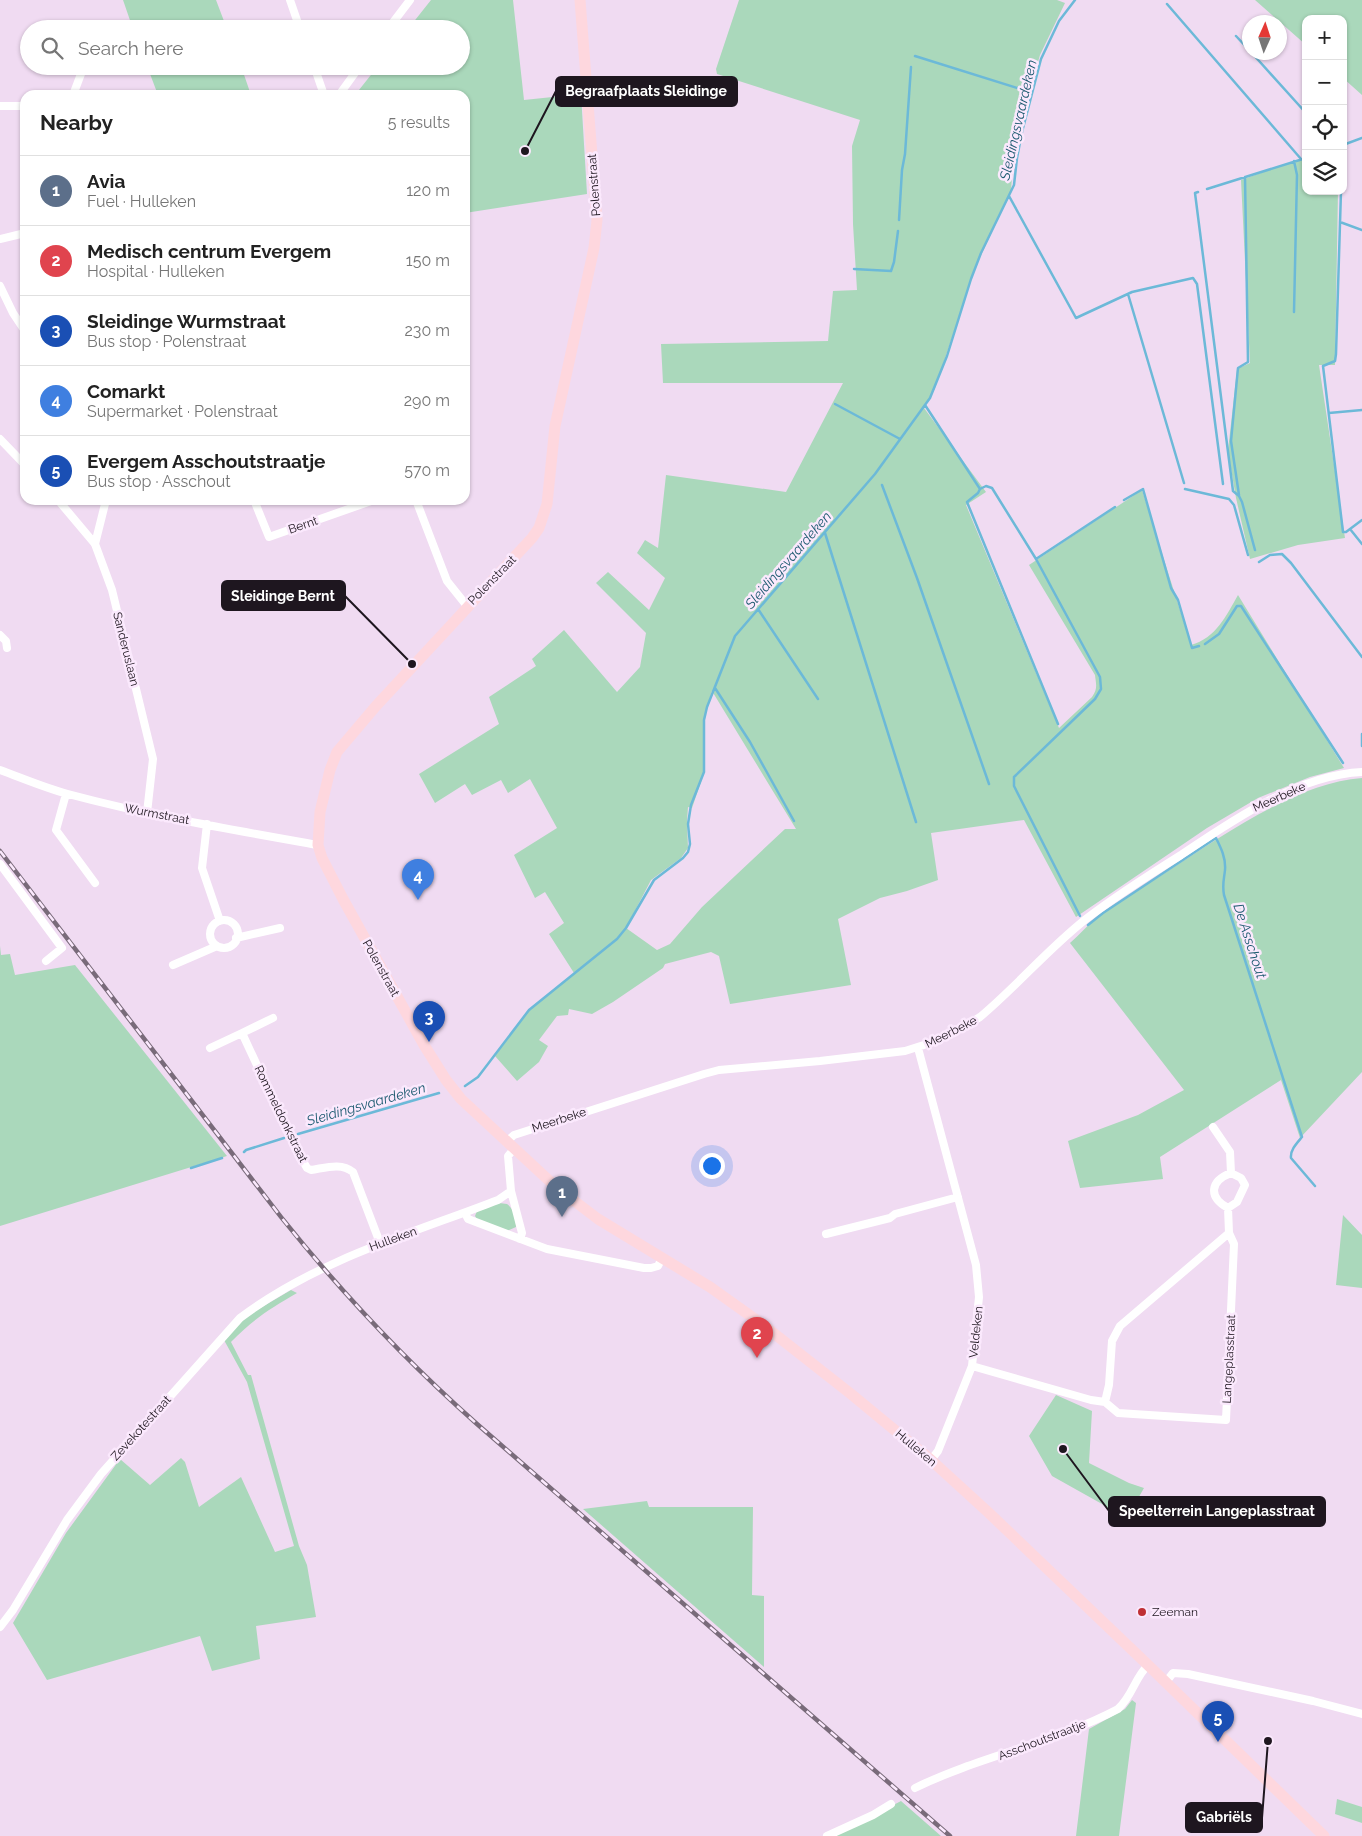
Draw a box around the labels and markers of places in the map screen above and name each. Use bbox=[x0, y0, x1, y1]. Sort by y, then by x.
callout: Begraafplaats Sleidinge bbox=[556, 77, 737, 106]
callout: Sleidinge Bernt bbox=[222, 581, 345, 610]
pin: 4 bbox=[402, 859, 434, 900]
pin: 3 bbox=[413, 1001, 445, 1042]
pin: 1 bbox=[546, 1176, 578, 1217]
pin: 2 bbox=[741, 1317, 773, 1358]
callout: Speelterrein Langeplasstraat bbox=[1109, 1497, 1325, 1526]
place label: Zeeman bbox=[1152, 1605, 1198, 1619]
marker: Zeeman bbox=[1136, 1606, 1148, 1618]
pin: 5 bbox=[1202, 1701, 1234, 1742]
callout: Gabriëls bbox=[1186, 1803, 1262, 1832]

